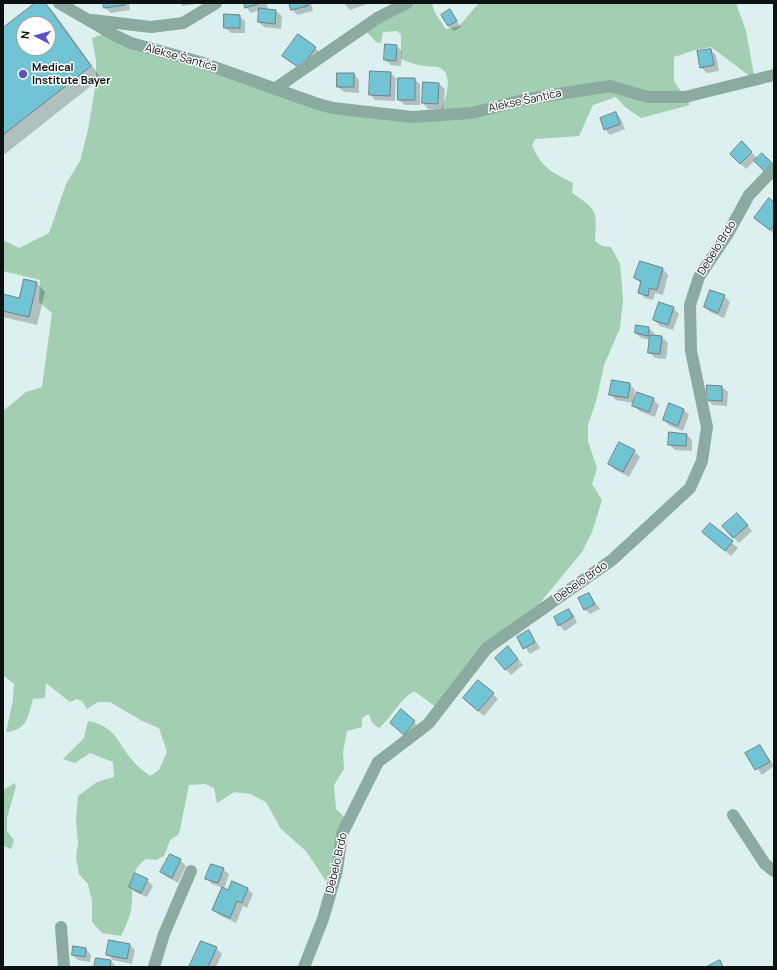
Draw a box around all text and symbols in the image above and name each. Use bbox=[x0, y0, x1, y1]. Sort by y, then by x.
north arrow bbox=[16, 16, 56, 56]
text: N bbox=[17, 30, 32, 40]
street label: Alekse Šantića bbox=[143, 41, 219, 75]
place label: Medical Institute Bayer bbox=[32, 61, 111, 87]
marker: Medical Institute Bayer bbox=[17, 68, 29, 80]
street label: Alekse Šantića bbox=[487, 87, 563, 115]
street label: Debelo Brdo bbox=[695, 218, 739, 278]
street label: Debelo Brdo bbox=[552, 559, 610, 605]
street label: Debelo Brdo bbox=[324, 831, 350, 895]

